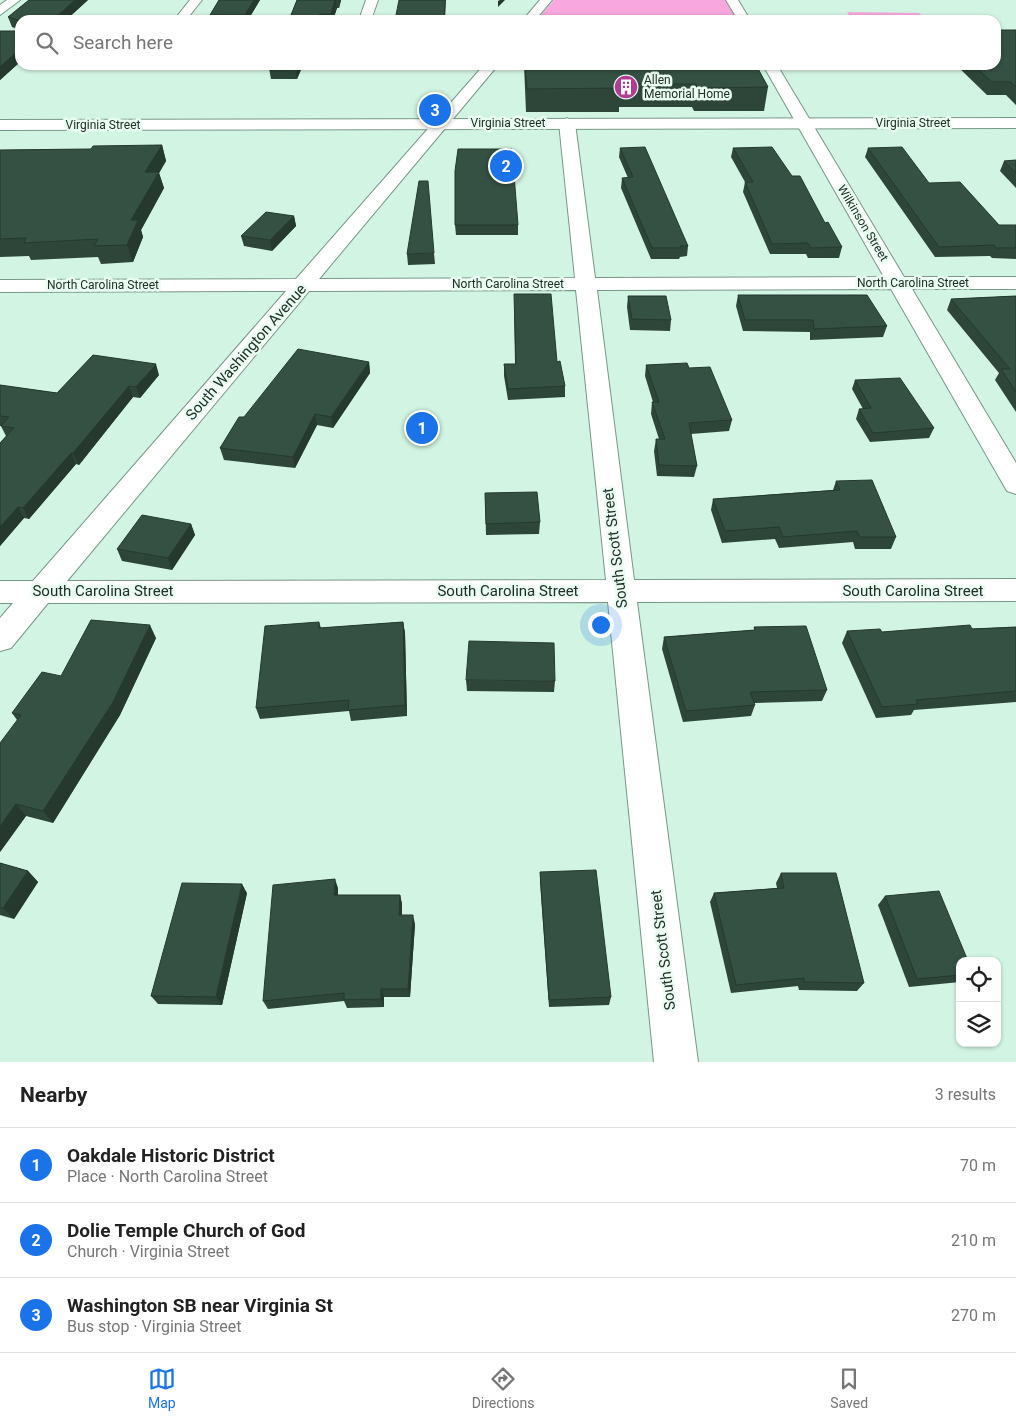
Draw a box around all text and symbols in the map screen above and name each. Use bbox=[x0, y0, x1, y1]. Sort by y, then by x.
search box bbox=[15, 15, 1001, 70]
icon: search bbox=[33, 29, 61, 57]
text: Search here bbox=[73, 31, 173, 54]
place label: Allen Memorial Home bbox=[644, 73, 730, 101]
building icon: Allen Memorial Home bbox=[613, 74, 639, 100]
pin: 3 bbox=[419, 91, 451, 129]
street label: Virginia Street bbox=[471, 116, 546, 130]
street label: Virginia Street bbox=[876, 116, 951, 130]
street label: Virginia Street bbox=[66, 118, 141, 132]
pin: 2 bbox=[490, 147, 522, 185]
street label: Wilkinson Street bbox=[835, 182, 891, 264]
street label: North Carolina Street bbox=[857, 276, 969, 290]
street label: North Carolina Street bbox=[452, 277, 564, 291]
street label: North Carolina Street bbox=[47, 278, 159, 292]
street label: South Washington Avenue bbox=[182, 280, 310, 424]
pin: 1 bbox=[406, 409, 438, 447]
street label: South Scott Street bbox=[599, 487, 631, 609]
street label: South Carolina Street bbox=[32, 582, 174, 600]
street label: South Carolina Street bbox=[437, 582, 579, 600]
street label: South Carolina Street bbox=[842, 582, 984, 600]
your location bbox=[588, 612, 614, 638]
street label: South Scott Street bbox=[647, 889, 679, 1011]
map controls bbox=[956, 957, 1001, 1047]
button: locate bbox=[956, 957, 1001, 1002]
button: layers bbox=[956, 1002, 1001, 1047]
text: Nearby bbox=[20, 1083, 87, 1107]
text: 3 results bbox=[935, 1085, 996, 1104]
text: Oakdale Historic District bbox=[67, 1144, 275, 1167]
text: 1 bbox=[31, 1156, 41, 1175]
text: 70 m bbox=[960, 1156, 996, 1175]
text: Place · North Carolina Street bbox=[67, 1167, 268, 1186]
text: Dolie Temple Church of God bbox=[67, 1219, 305, 1242]
text: 2 bbox=[31, 1231, 41, 1250]
text: 210 m bbox=[951, 1231, 996, 1250]
text: Church · Virginia Street bbox=[67, 1242, 229, 1261]
text: Washington SB near Virginia St bbox=[67, 1294, 333, 1317]
text: 3 bbox=[31, 1306, 41, 1325]
text: 270 m bbox=[951, 1306, 996, 1325]
text: Bus stop · Virginia Street bbox=[67, 1317, 241, 1336]
tab: Map bbox=[148, 1365, 176, 1411]
tab: Directions bbox=[472, 1365, 535, 1411]
tab: Saved bbox=[830, 1365, 868, 1411]

